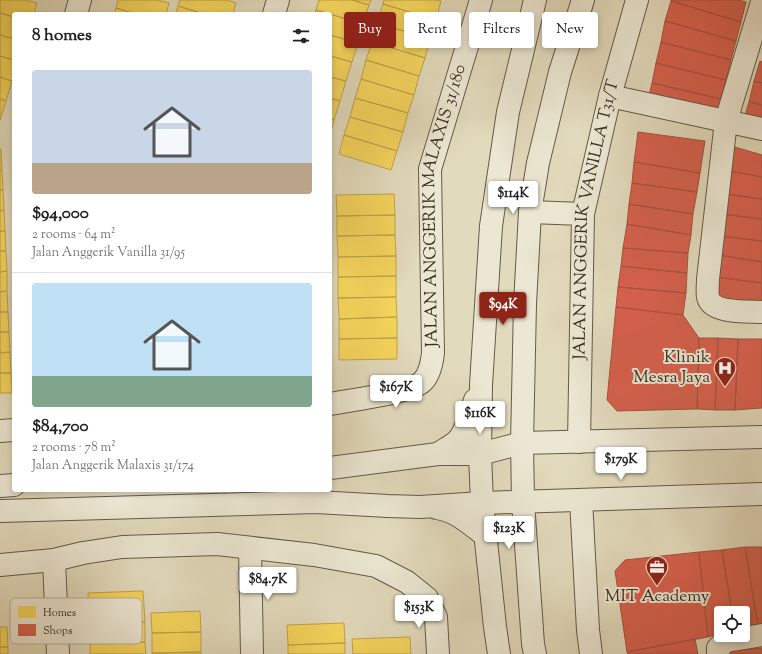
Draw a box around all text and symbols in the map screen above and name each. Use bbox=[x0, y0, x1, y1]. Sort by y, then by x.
chip: Buy bbox=[344, 12, 396, 48]
chip: Rent bbox=[404, 12, 461, 48]
chip: Filters bbox=[469, 12, 534, 48]
chip: New bbox=[542, 12, 598, 48]
text: 8 homes bbox=[32, 24, 92, 48]
icon: filters bbox=[290, 25, 312, 47]
street label: JALAN ANGGERIK MALAXIS 31/180 bbox=[418, 62, 473, 348]
street label: JALAN ANGGERIK VANILLA T31/T bbox=[568, 77, 626, 361]
icon: home bbox=[136, 96, 208, 168]
pin: $114K bbox=[485, 181, 541, 215]
text: $114K bbox=[497, 185, 529, 203]
text: $94,000 bbox=[32, 202, 89, 226]
text: 2 rooms · 64 m² bbox=[32, 226, 115, 244]
text: Jalan Anggerik Vanilla 31/95 bbox=[32, 244, 185, 262]
pin: $94K bbox=[479, 292, 527, 326]
text: $94K bbox=[488, 296, 518, 314]
icon: home bbox=[136, 309, 208, 381]
place label: Klinik Mesra Jaya bbox=[633, 346, 710, 390]
hospital icon: Klinik Mesra Jaya bbox=[712, 355, 738, 388]
pin: $167K bbox=[368, 375, 424, 409]
text: $167K bbox=[379, 379, 413, 397]
pin: $116K bbox=[452, 401, 508, 435]
text: $116K bbox=[464, 405, 496, 423]
text: $84,700 bbox=[32, 415, 88, 439]
text: 2 rooms · 78 m² bbox=[32, 439, 116, 457]
pin: $179K bbox=[593, 447, 649, 481]
text: $179K bbox=[604, 451, 638, 469]
text: Jalan Anggerik Malaxis 31/174 bbox=[32, 457, 194, 475]
pin: $123K bbox=[481, 516, 537, 550]
text: $123K bbox=[493, 520, 525, 538]
office icon: MIT Academy bbox=[644, 554, 670, 587]
pin: $84.7K bbox=[235, 567, 301, 601]
text: $84.7K bbox=[248, 571, 288, 589]
place label: MIT Academy bbox=[605, 585, 710, 609]
pin: $153K bbox=[391, 595, 447, 629]
legend bbox=[10, 598, 142, 644]
text: $153K bbox=[404, 599, 434, 617]
text: Homes bbox=[43, 605, 76, 621]
map controls bbox=[714, 606, 750, 642]
button: locate bbox=[714, 606, 750, 642]
text: Shops bbox=[43, 623, 72, 639]

